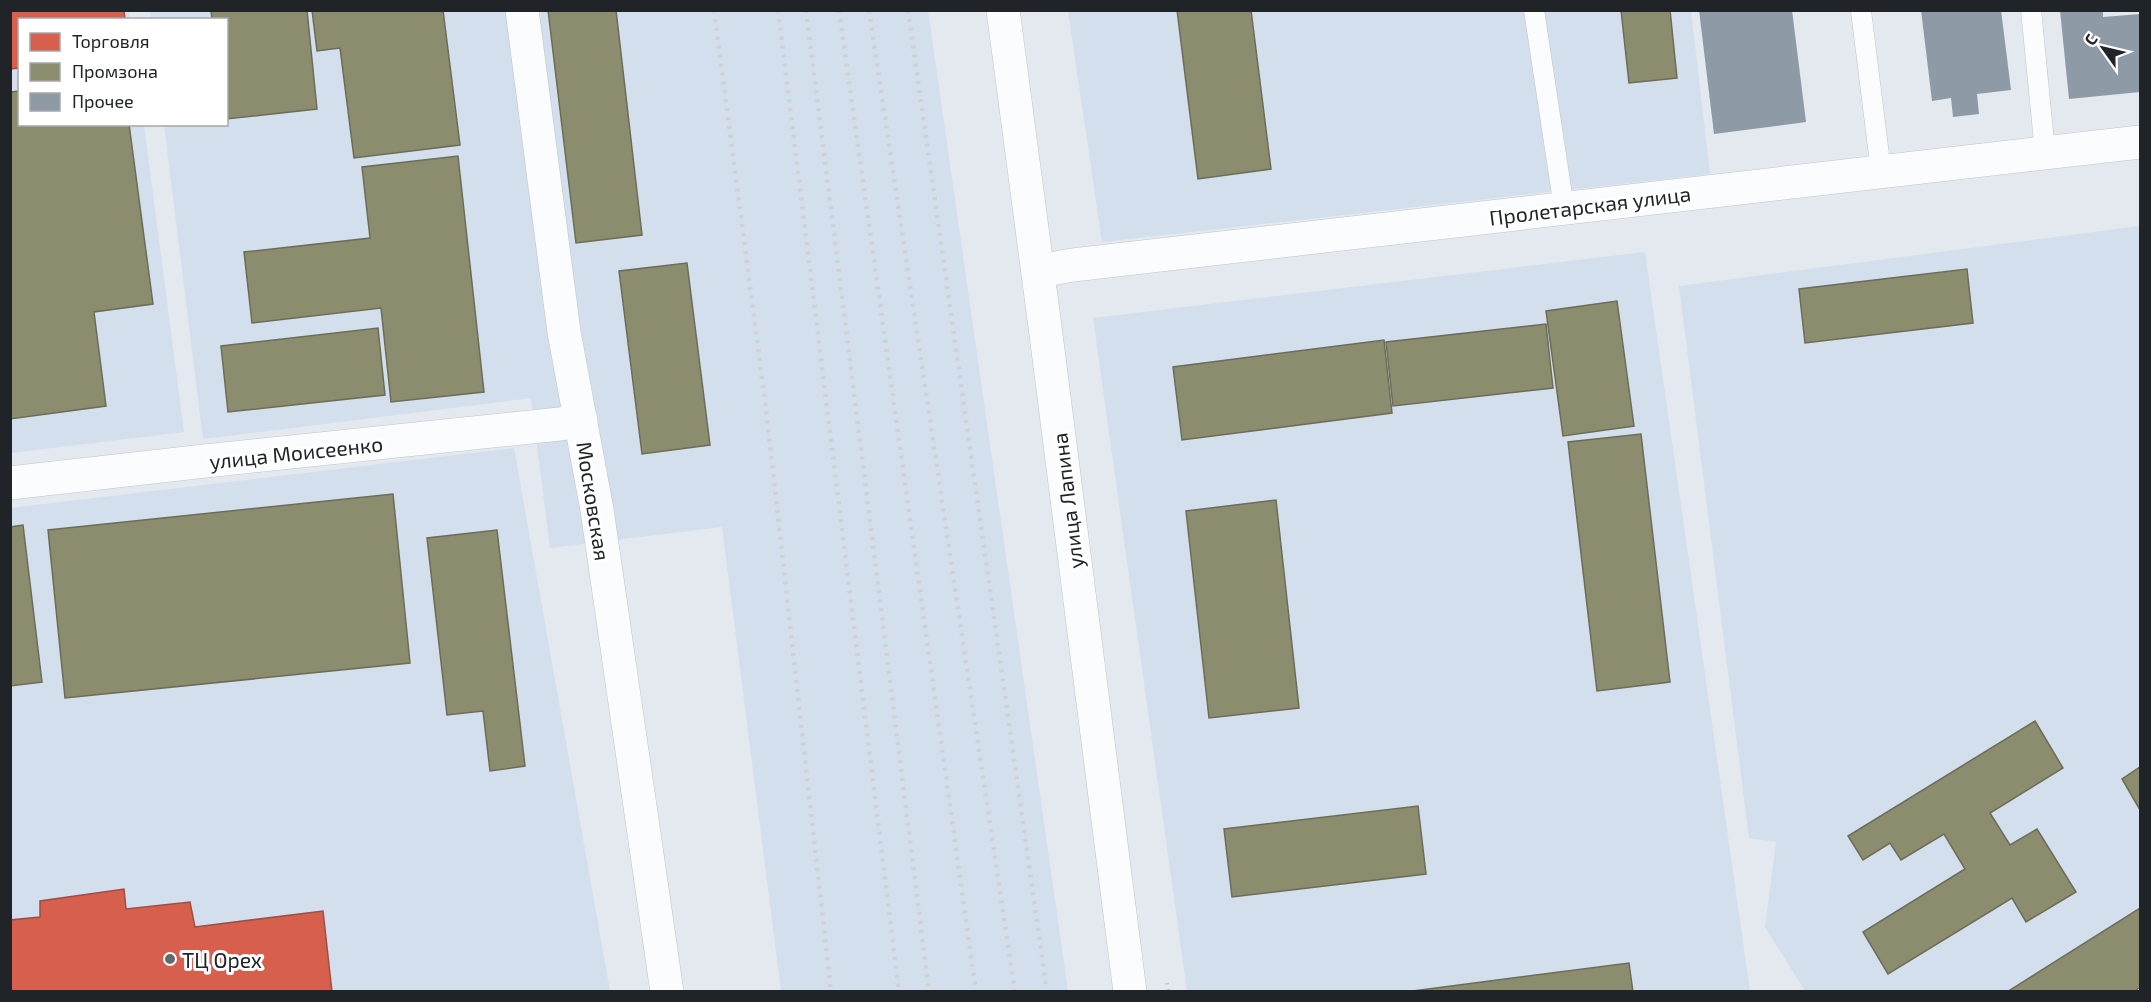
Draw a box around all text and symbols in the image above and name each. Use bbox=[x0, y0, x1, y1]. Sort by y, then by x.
legend bbox=[18, 18, 228, 126]
north arrow bbox=[2073, 18, 2133, 78]
text: Торговля bbox=[72, 30, 150, 52]
text: С bbox=[2080, 30, 2101, 49]
text: Промзона bbox=[72, 60, 158, 82]
text: Прочее bbox=[72, 90, 134, 112]
street label: Пролетарская улица bbox=[1488, 180, 1692, 231]
street label: улица Моисеенко bbox=[208, 430, 384, 475]
street label: улица Лапина bbox=[1046, 431, 1089, 570]
street label: Московская bbox=[572, 440, 616, 562]
place label: ТЦ Орех bbox=[182, 947, 262, 972]
marker: ТЦ Орех bbox=[163, 952, 177, 966]

